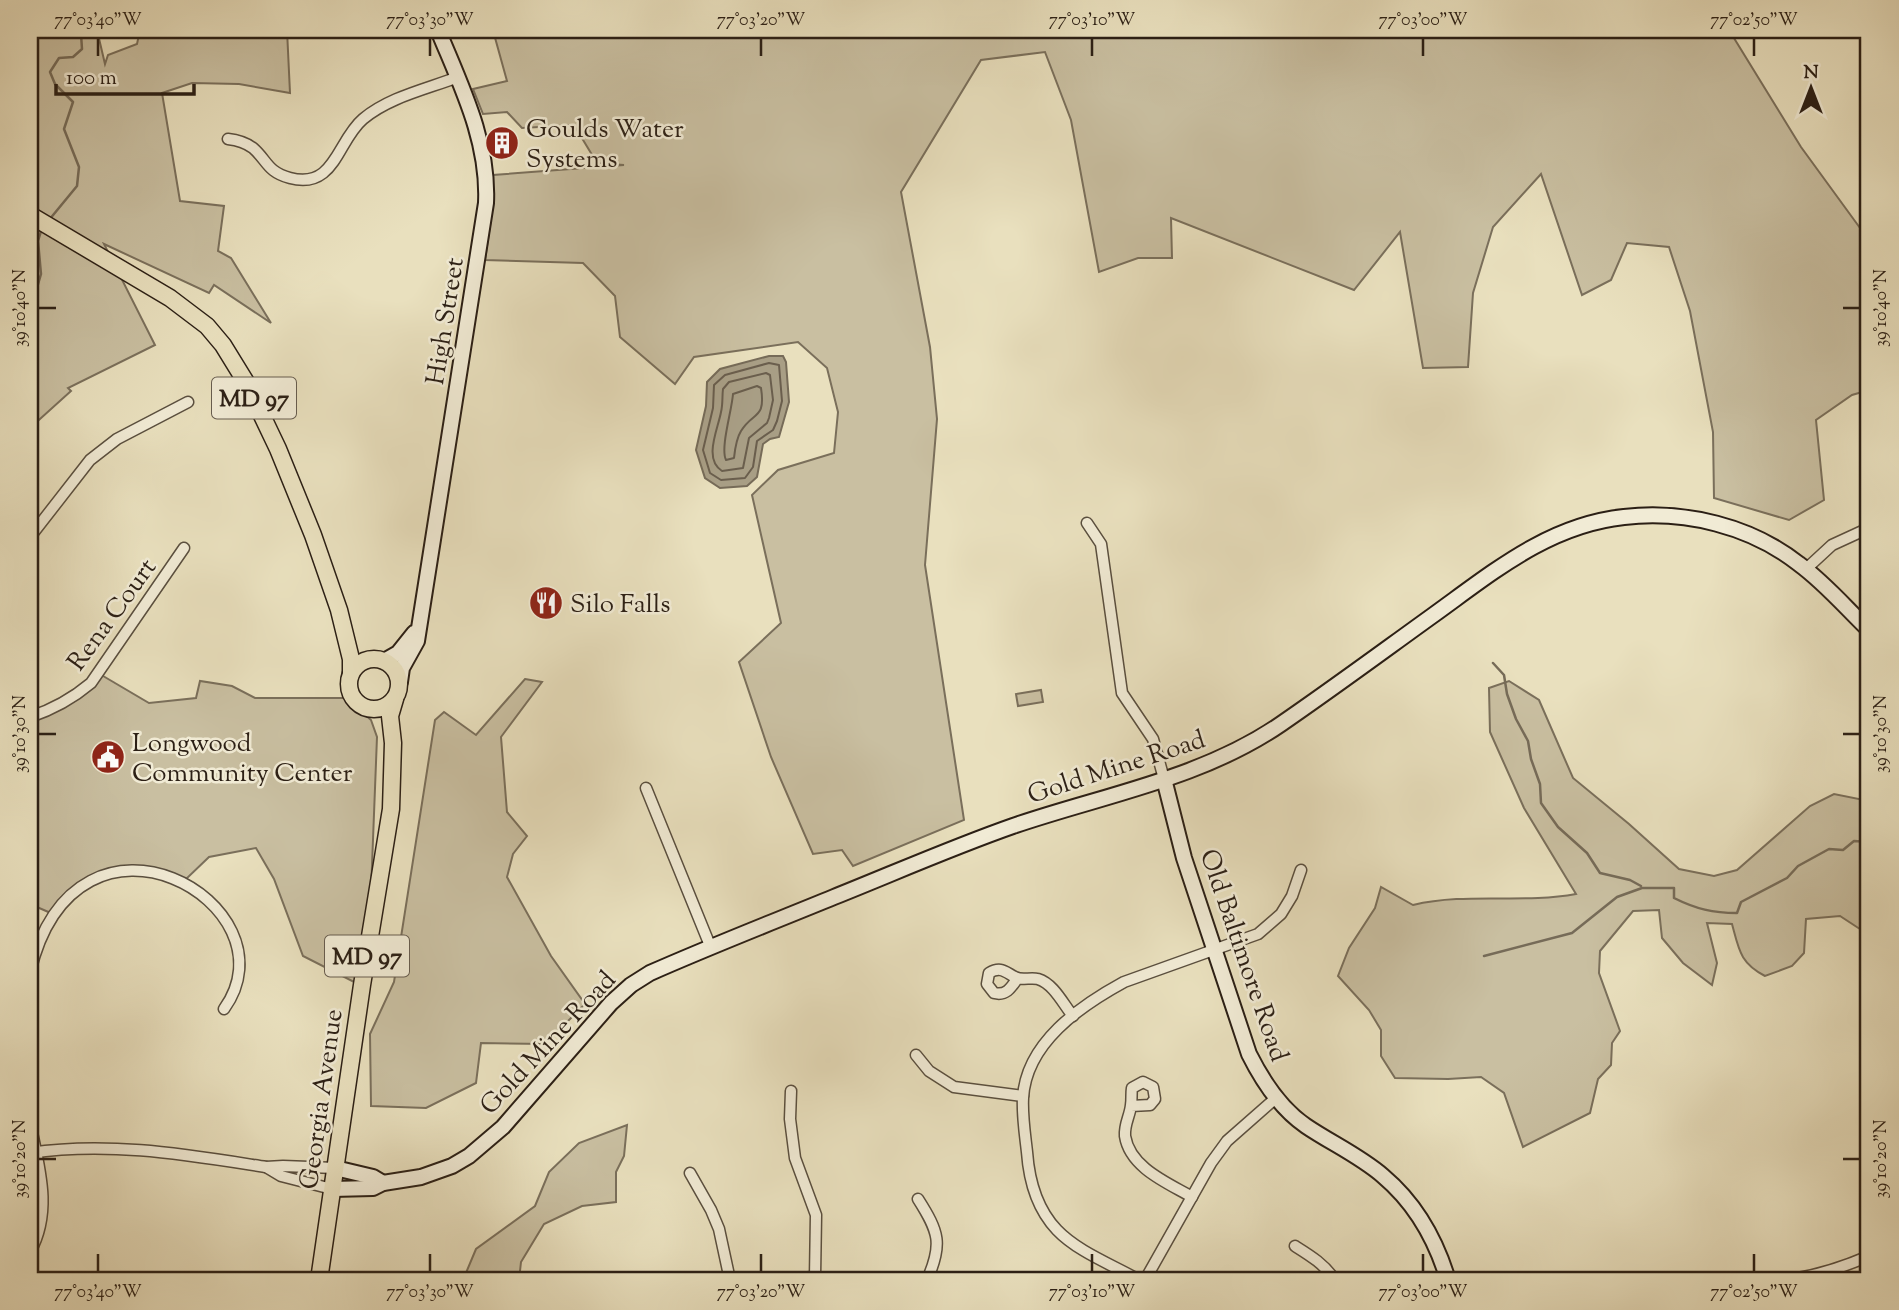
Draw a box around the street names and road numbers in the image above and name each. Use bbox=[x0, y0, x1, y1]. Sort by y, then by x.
street label: High Street bbox=[418, 255, 475, 388]
road number: MD 97 bbox=[212, 377, 296, 418]
street label: Rena Court bbox=[60, 552, 167, 679]
street label: Gold Mine Road bbox=[1023, 722, 1211, 815]
street label: Old Baltimore Road bbox=[1189, 845, 1296, 1067]
road number: MD 97 bbox=[325, 936, 409, 976]
street label: Gold Mine Road bbox=[472, 963, 626, 1124]
street label: Georgia Avenue bbox=[292, 1007, 353, 1192]

